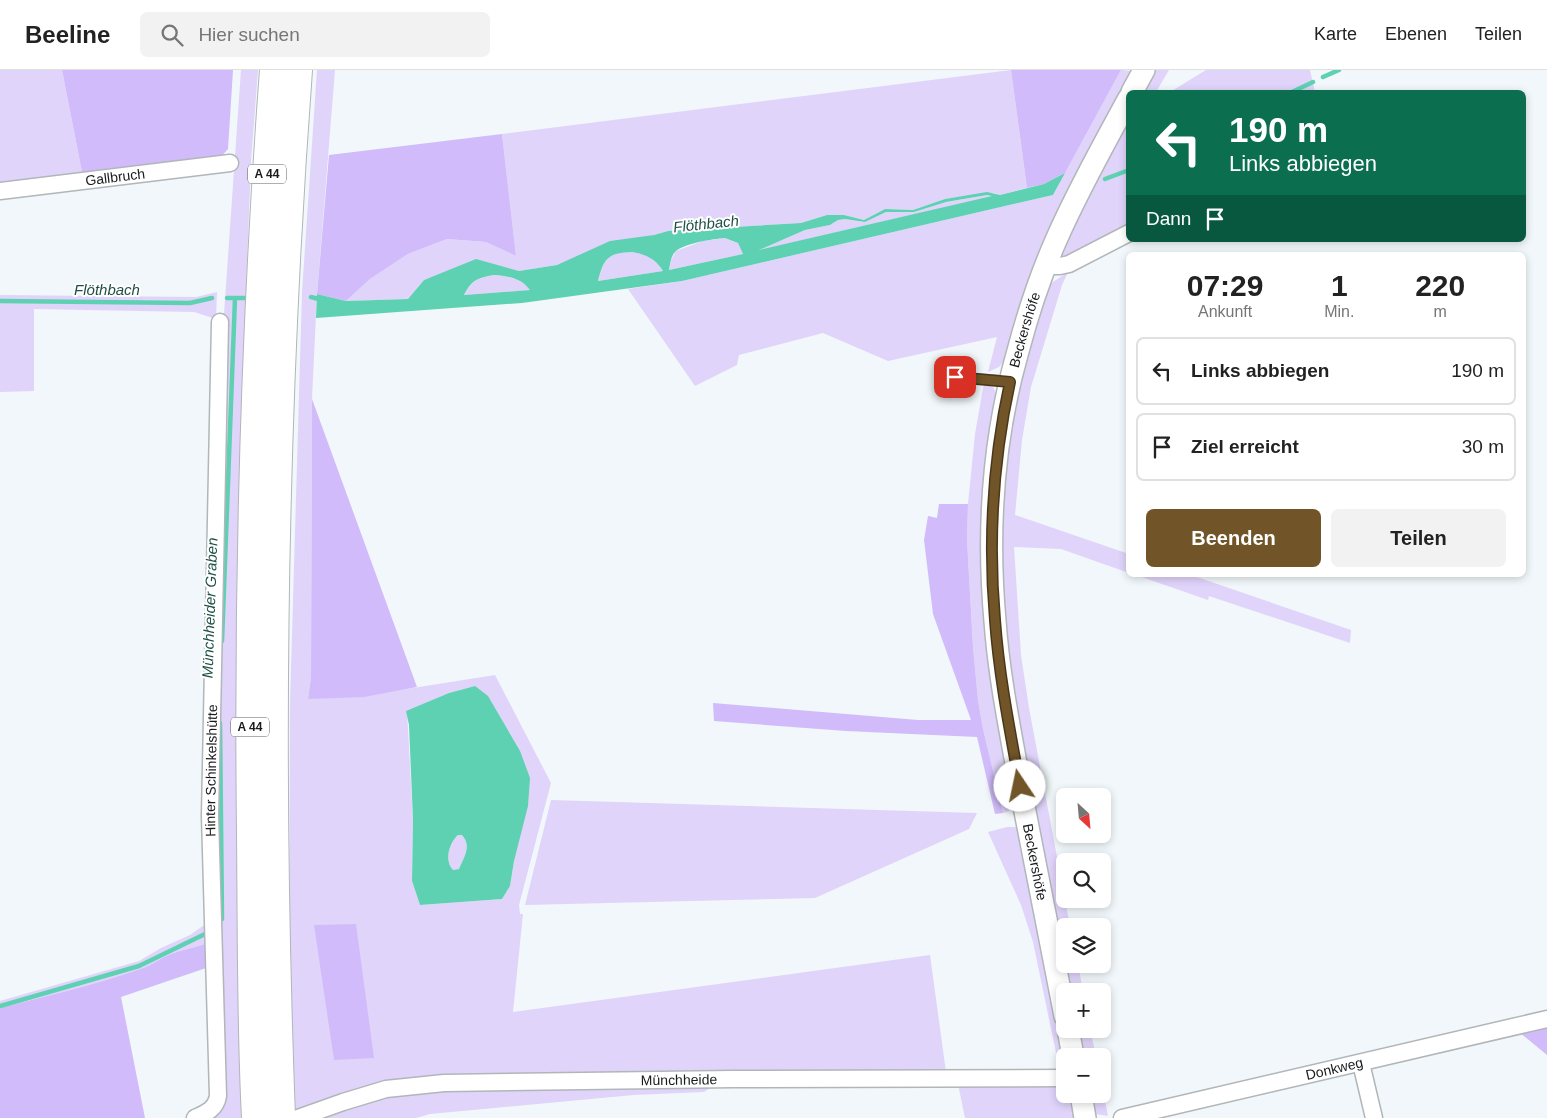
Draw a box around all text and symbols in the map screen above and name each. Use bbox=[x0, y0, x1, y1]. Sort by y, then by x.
search box bbox=[140, 12, 490, 57]
text: Beeline bbox=[25, 21, 110, 48]
icon: search bbox=[158, 21, 186, 49]
text: Hier suchen bbox=[198, 24, 300, 45]
text: Karte bbox=[1314, 24, 1357, 44]
text: Ebenen bbox=[1385, 24, 1447, 44]
text: Teilen bbox=[1475, 24, 1522, 44]
icon: left bbox=[1146, 110, 1211, 175]
text: 190 m bbox=[1229, 110, 1328, 149]
text: Links abbiegen bbox=[1229, 151, 1377, 176]
street label: Gallbruch bbox=[84, 165, 146, 189]
road number: A 44 bbox=[248, 165, 286, 184]
icon: arrive bbox=[1201, 205, 1229, 233]
text: Dann bbox=[1146, 208, 1191, 229]
water label: Flöthbach bbox=[672, 212, 740, 235]
text: 07:29 bbox=[1187, 269, 1263, 302]
text: 1 bbox=[1331, 269, 1348, 302]
text: 220 bbox=[1415, 269, 1465, 302]
water label: Flöthbach bbox=[74, 281, 140, 298]
street label: Beckershöfe bbox=[1006, 290, 1043, 369]
text: Ankunft bbox=[1198, 303, 1252, 320]
text: Min. bbox=[1324, 303, 1354, 320]
text: m bbox=[1434, 303, 1447, 320]
pin bbox=[934, 356, 976, 398]
icon: left bbox=[1148, 357, 1176, 385]
text: Links abbiegen bbox=[1191, 360, 1329, 381]
text: 190 m bbox=[1451, 360, 1504, 381]
icon: arrive bbox=[941, 363, 969, 391]
icon: arrive bbox=[1148, 433, 1176, 461]
text: Ziel erreicht bbox=[1191, 436, 1299, 457]
text: 30 m bbox=[1462, 436, 1504, 457]
button: Beenden bbox=[1146, 509, 1321, 567]
button: Teilen bbox=[1331, 509, 1506, 567]
water label: Münchheider Graben bbox=[199, 537, 220, 679]
street label: Hinter Schinkelshütte bbox=[202, 704, 220, 837]
road number: A 44 bbox=[231, 718, 269, 736]
position arrow bbox=[993, 759, 1045, 811]
north arrow bbox=[1056, 788, 1111, 842]
map controls bbox=[1056, 788, 1111, 1103]
street label: Beckershöfe bbox=[1020, 822, 1050, 902]
button: search bbox=[1056, 853, 1111, 908]
button: layers bbox=[1056, 918, 1111, 973]
button: + bbox=[1056, 983, 1111, 1038]
button: − bbox=[1056, 1048, 1111, 1103]
street label: Donkweg bbox=[1304, 1054, 1365, 1083]
street label: Münchheide bbox=[641, 1071, 717, 1088]

